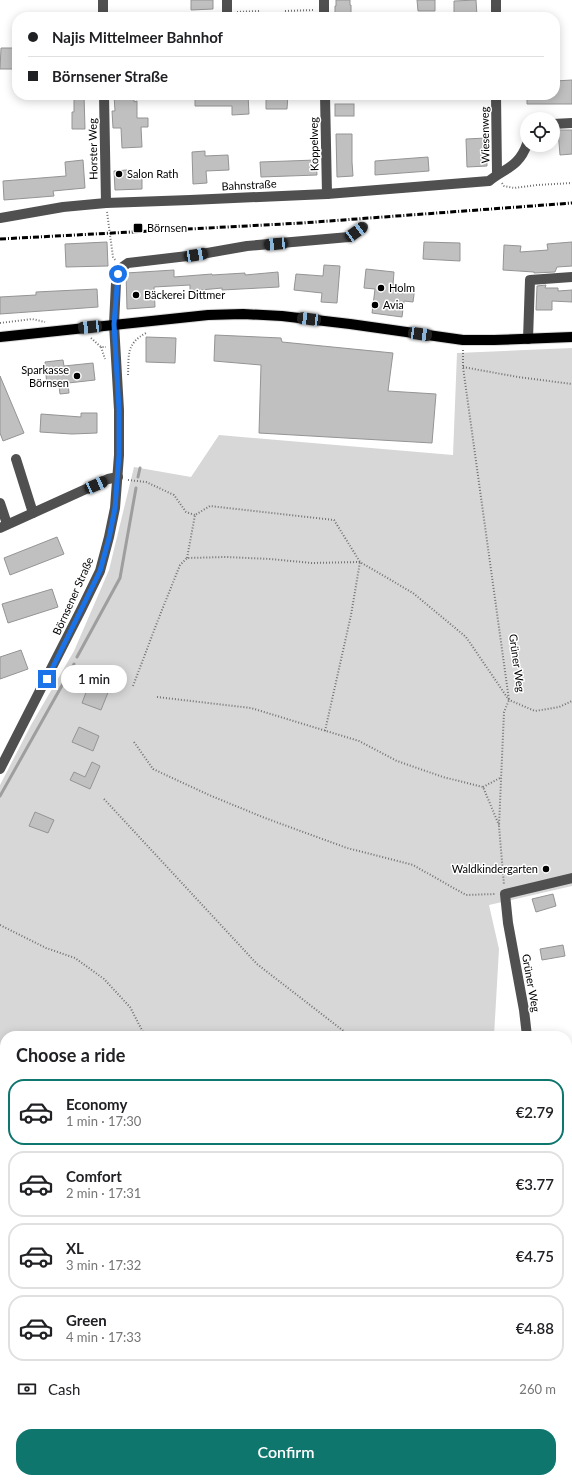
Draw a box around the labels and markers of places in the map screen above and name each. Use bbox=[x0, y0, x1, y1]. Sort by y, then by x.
place label: Salon Rath bbox=[127, 167, 178, 180]
marker: Salon Rath bbox=[114, 169, 124, 179]
place label: Börnsen bbox=[147, 221, 187, 234]
marker: Börnsen bbox=[132, 222, 144, 234]
place label: Holm bbox=[389, 281, 415, 294]
marker: Holm bbox=[376, 283, 386, 293]
place label: Bäckerei Dittmer bbox=[144, 288, 225, 301]
marker: Bäckerei Dittmer bbox=[131, 290, 141, 300]
place label: Avia bbox=[383, 298, 404, 311]
marker: Avia bbox=[370, 300, 380, 310]
place label: Sparkasse Börnsen bbox=[21, 363, 69, 389]
marker: Sparkasse Börnsen bbox=[72, 371, 82, 381]
place label: Waldkindergarten bbox=[452, 862, 538, 875]
marker: Waldkindergarten bbox=[541, 864, 551, 874]

